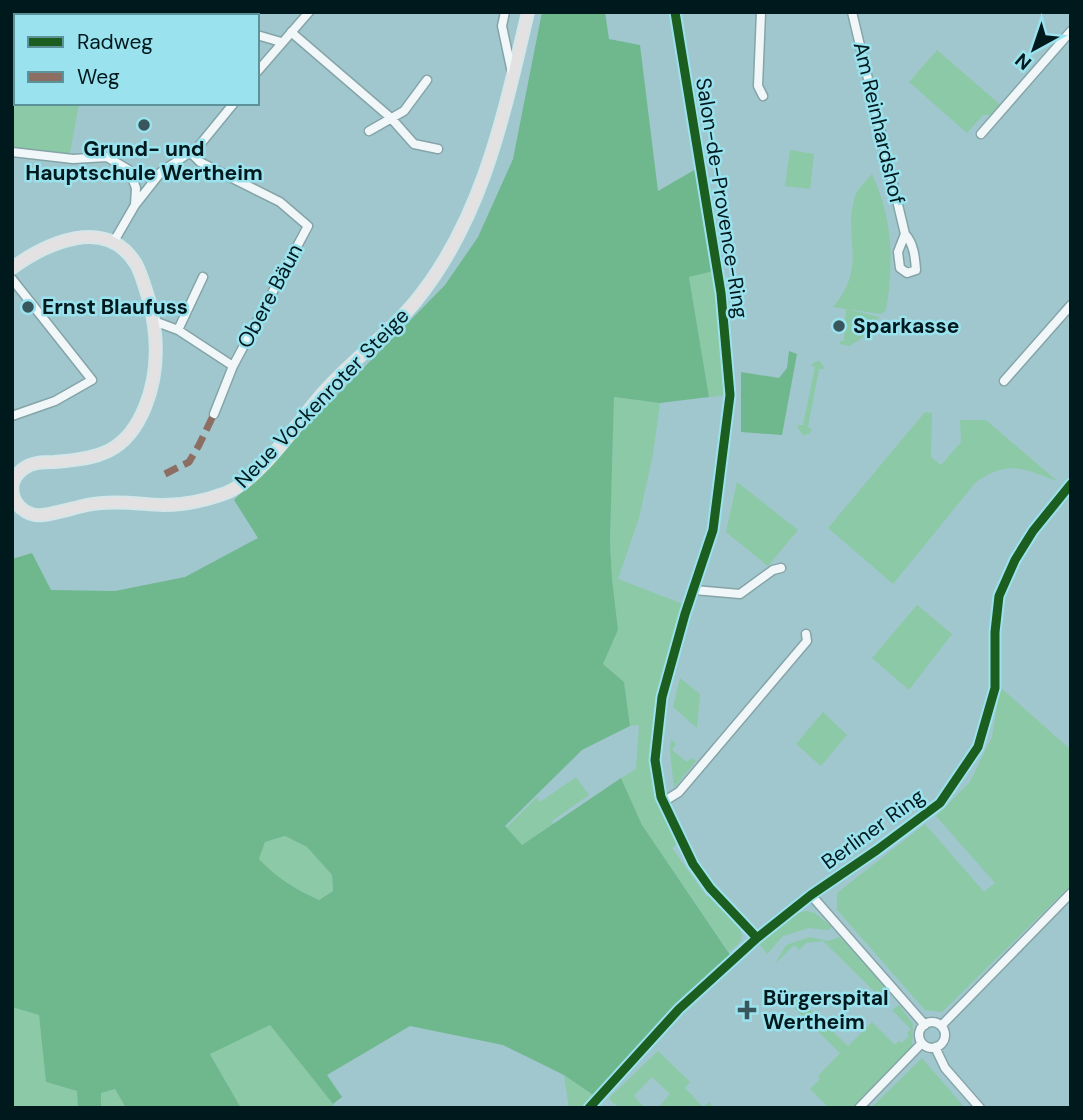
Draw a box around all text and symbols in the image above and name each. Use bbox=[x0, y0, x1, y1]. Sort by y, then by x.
legend bbox=[14, 14, 259, 105]
north arrow bbox=[999, 14, 1069, 84]
text: Radweg bbox=[77, 28, 153, 56]
street label: Am Reinhardshof bbox=[847, 39, 911, 207]
text: N bbox=[1010, 48, 1037, 76]
text: Weg bbox=[77, 63, 120, 91]
street label: Salon-de-Provence-Ring bbox=[689, 76, 755, 321]
marker: Grund- und Hauptschule Wertheim bbox=[136, 117, 152, 133]
place label: Grund- und Hauptschule Wertheim bbox=[25, 135, 263, 187]
street label: Obere Bäun bbox=[231, 239, 309, 353]
place label: Ernst Blaufuss bbox=[42, 293, 188, 321]
marker: Ernst Blaufuss bbox=[20, 299, 36, 315]
street label: Neue Vockenroter Steige bbox=[229, 302, 415, 494]
place label: Sparkasse bbox=[853, 312, 959, 340]
marker: Sparkasse bbox=[831, 318, 847, 334]
street label: Berliner Ring bbox=[816, 782, 930, 876]
place label: Bürgerspital Wertheim bbox=[763, 984, 889, 1036]
marker: Bürgerspital Wertheim bbox=[737, 1000, 757, 1020]

